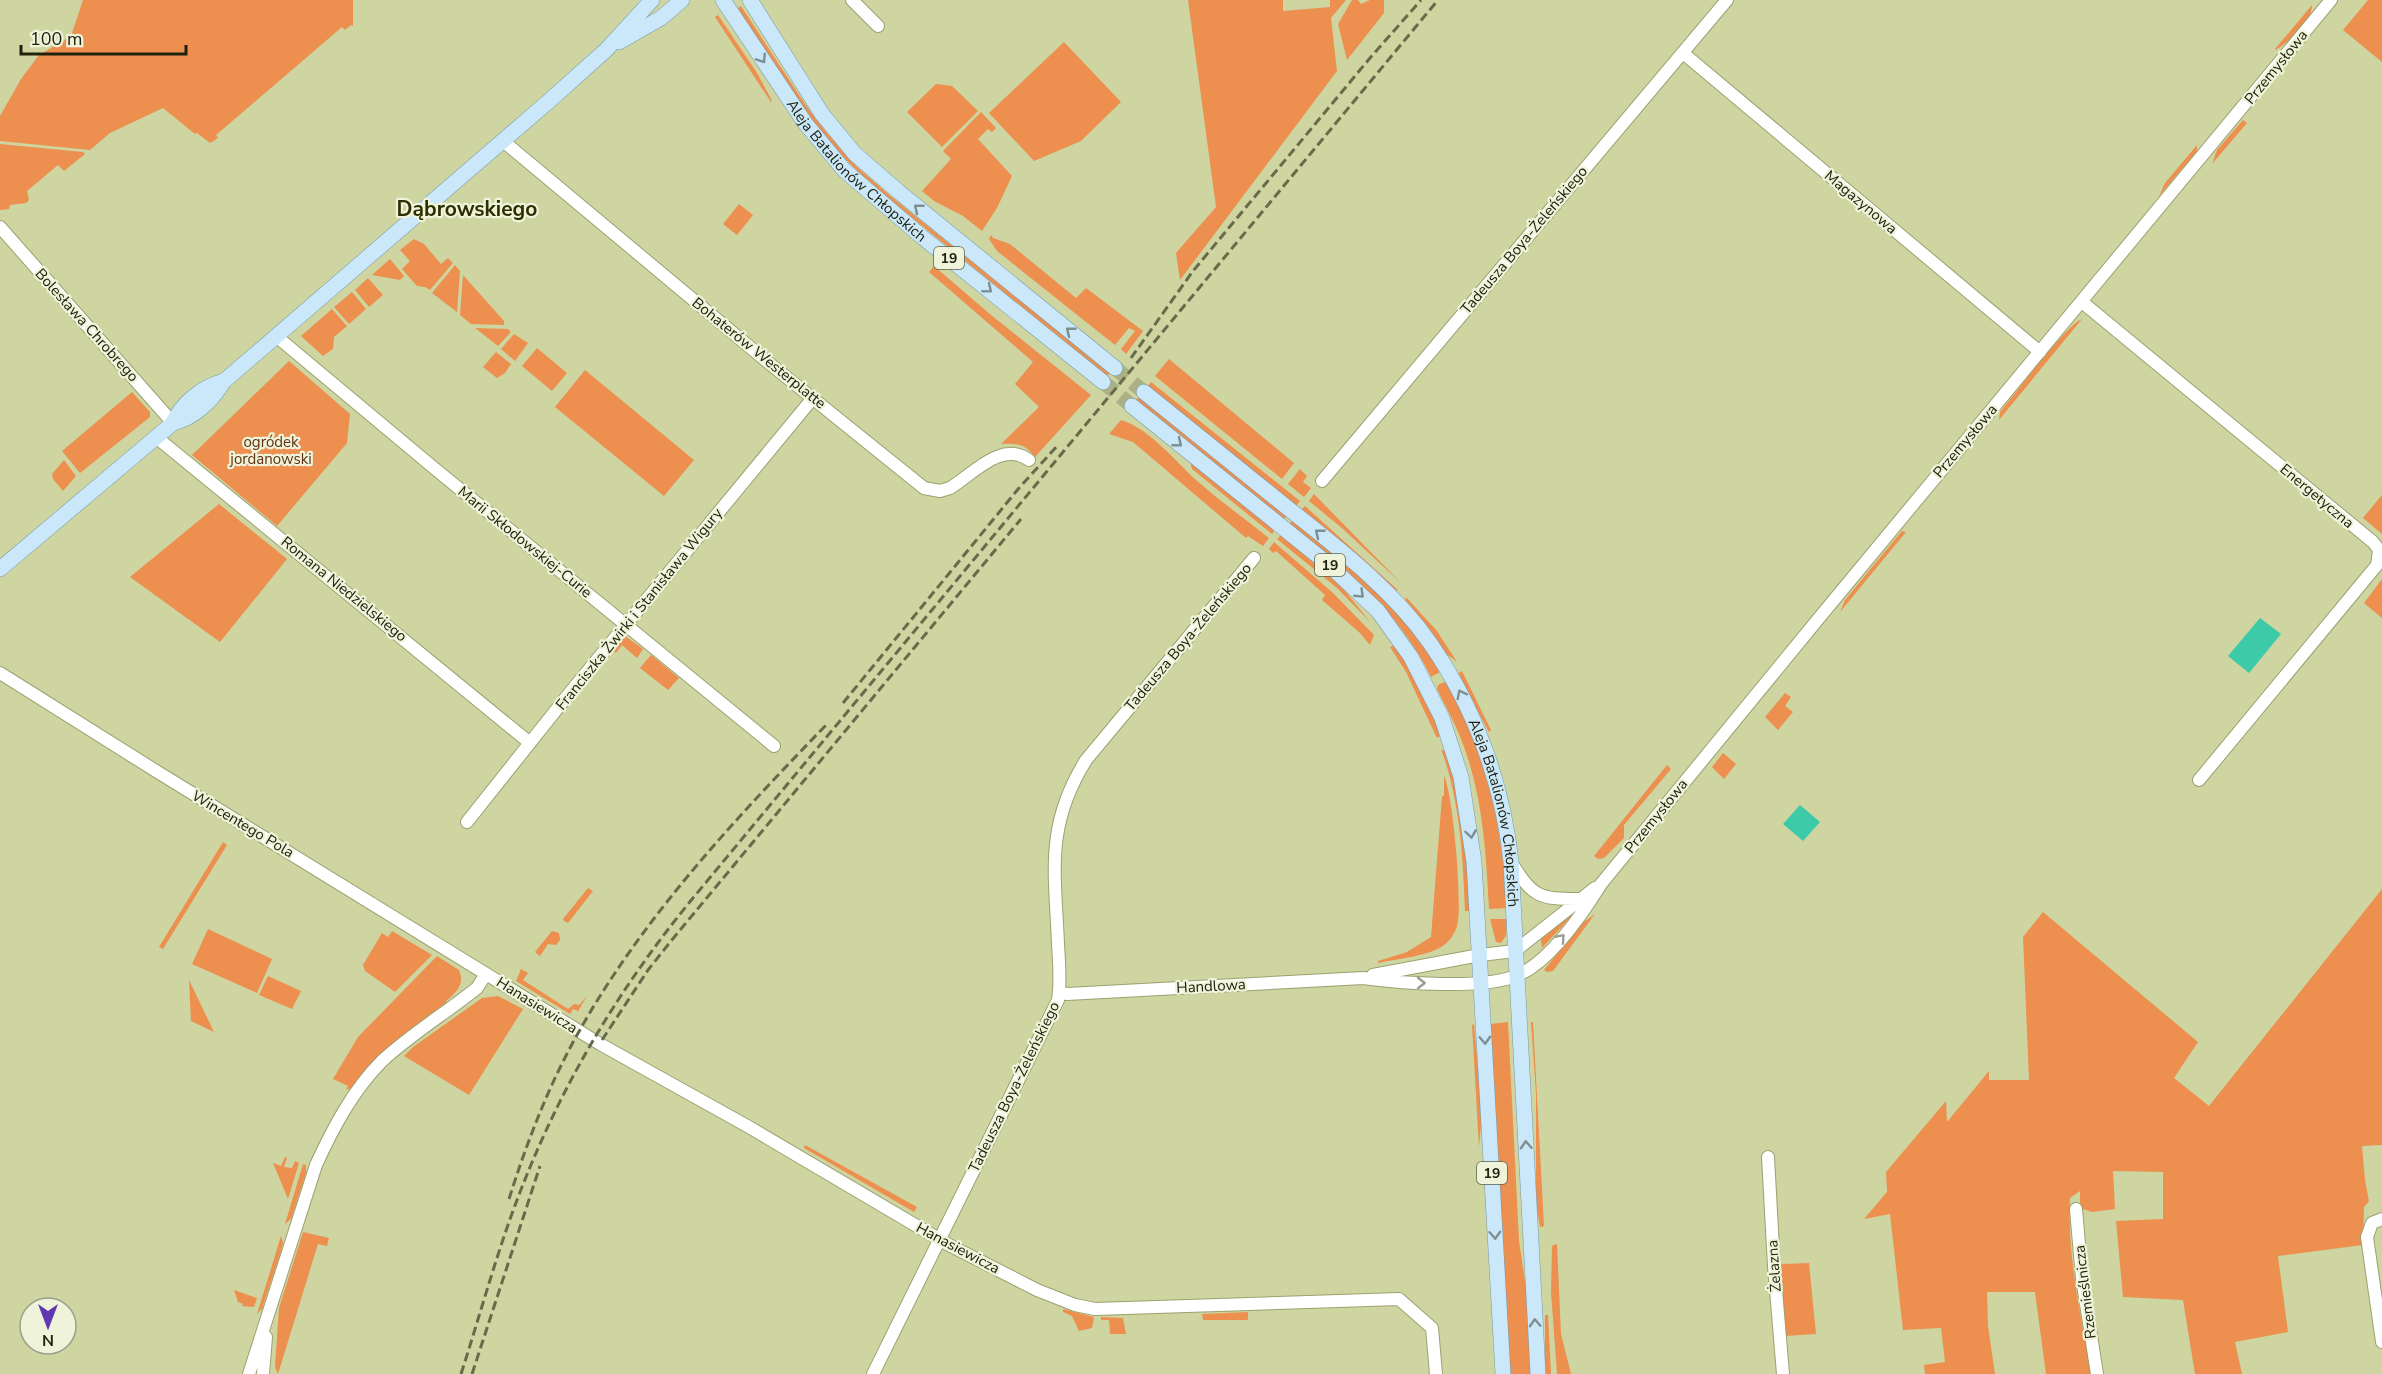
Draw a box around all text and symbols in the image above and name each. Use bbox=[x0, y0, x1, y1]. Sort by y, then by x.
scale bar bbox=[21, 18, 186, 56]
street label: Przemysłowa bbox=[2240, 26, 2312, 108]
text: 100 m bbox=[30, 27, 82, 51]
one-way arrow bbox=[755, 53, 766, 64]
street label: Aleja Batalionów Chłopskich bbox=[782, 95, 931, 247]
street label: Tadeusza Boya-Żeleńskiego bbox=[1456, 162, 1592, 318]
street label: Magazynowa bbox=[1820, 166, 1902, 238]
district label: Dąbrowskiego bbox=[397, 195, 537, 223]
one-way arrow bbox=[914, 205, 925, 216]
road number: 19 bbox=[934, 247, 964, 269]
street label: Bolesława Chrobrego bbox=[31, 264, 143, 386]
one-way arrow bbox=[981, 282, 992, 293]
street label: Bohaterów Westerplatte bbox=[688, 293, 830, 413]
one-way arrow bbox=[1066, 327, 1077, 338]
street label: Przemysłowa bbox=[1928, 400, 2002, 482]
park label: ogródek jordanowski bbox=[229, 432, 312, 469]
one-way arrow bbox=[1171, 435, 1182, 446]
street label: Energetyczna bbox=[2276, 459, 2358, 533]
street label: Marii Skłodowskiej-Curie bbox=[454, 482, 596, 602]
street label: Franciszka Żwirki i Stanisława Wigury bbox=[551, 504, 727, 714]
one-way arrow bbox=[1315, 529, 1326, 540]
street label: Romana Niedzielskiego bbox=[277, 532, 411, 646]
road number: 19 bbox=[1315, 554, 1345, 576]
street label: Tadeusza Boya-Żeleńskiego bbox=[1120, 559, 1256, 715]
one-way arrow bbox=[1354, 587, 1364, 598]
one-way arrow bbox=[1457, 689, 1468, 700]
street label: Aleja Batalionów Chłopskich bbox=[1464, 716, 1523, 908]
street label: Przemysłowa bbox=[1620, 775, 1692, 857]
street label: Wincentego Pola bbox=[188, 786, 298, 862]
one-way arrow bbox=[1464, 830, 1477, 839]
one-way arrow bbox=[1554, 934, 1565, 945]
street label: Hanasiewicza bbox=[493, 972, 581, 1038]
street label: Handlowa bbox=[1176, 974, 1246, 998]
one-way arrow bbox=[1416, 977, 1425, 989]
street label: Tadeusza Boya-Żeleńskiego bbox=[964, 998, 1064, 1176]
one-way arrow bbox=[1478, 1036, 1491, 1045]
one-way arrow bbox=[1519, 1141, 1532, 1150]
road number: 19 bbox=[1477, 1162, 1507, 1184]
street label: Hanasiewicza bbox=[913, 1218, 1003, 1278]
one-way arrow bbox=[1488, 1230, 1501, 1239]
street label: Żelazna bbox=[1762, 1239, 1786, 1293]
street label: Rzemieślnicza bbox=[2069, 1244, 2101, 1340]
north arrow bbox=[18, 1296, 78, 1356]
one-way arrow bbox=[1529, 1318, 1542, 1327]
text: N bbox=[42, 1329, 54, 1351]

